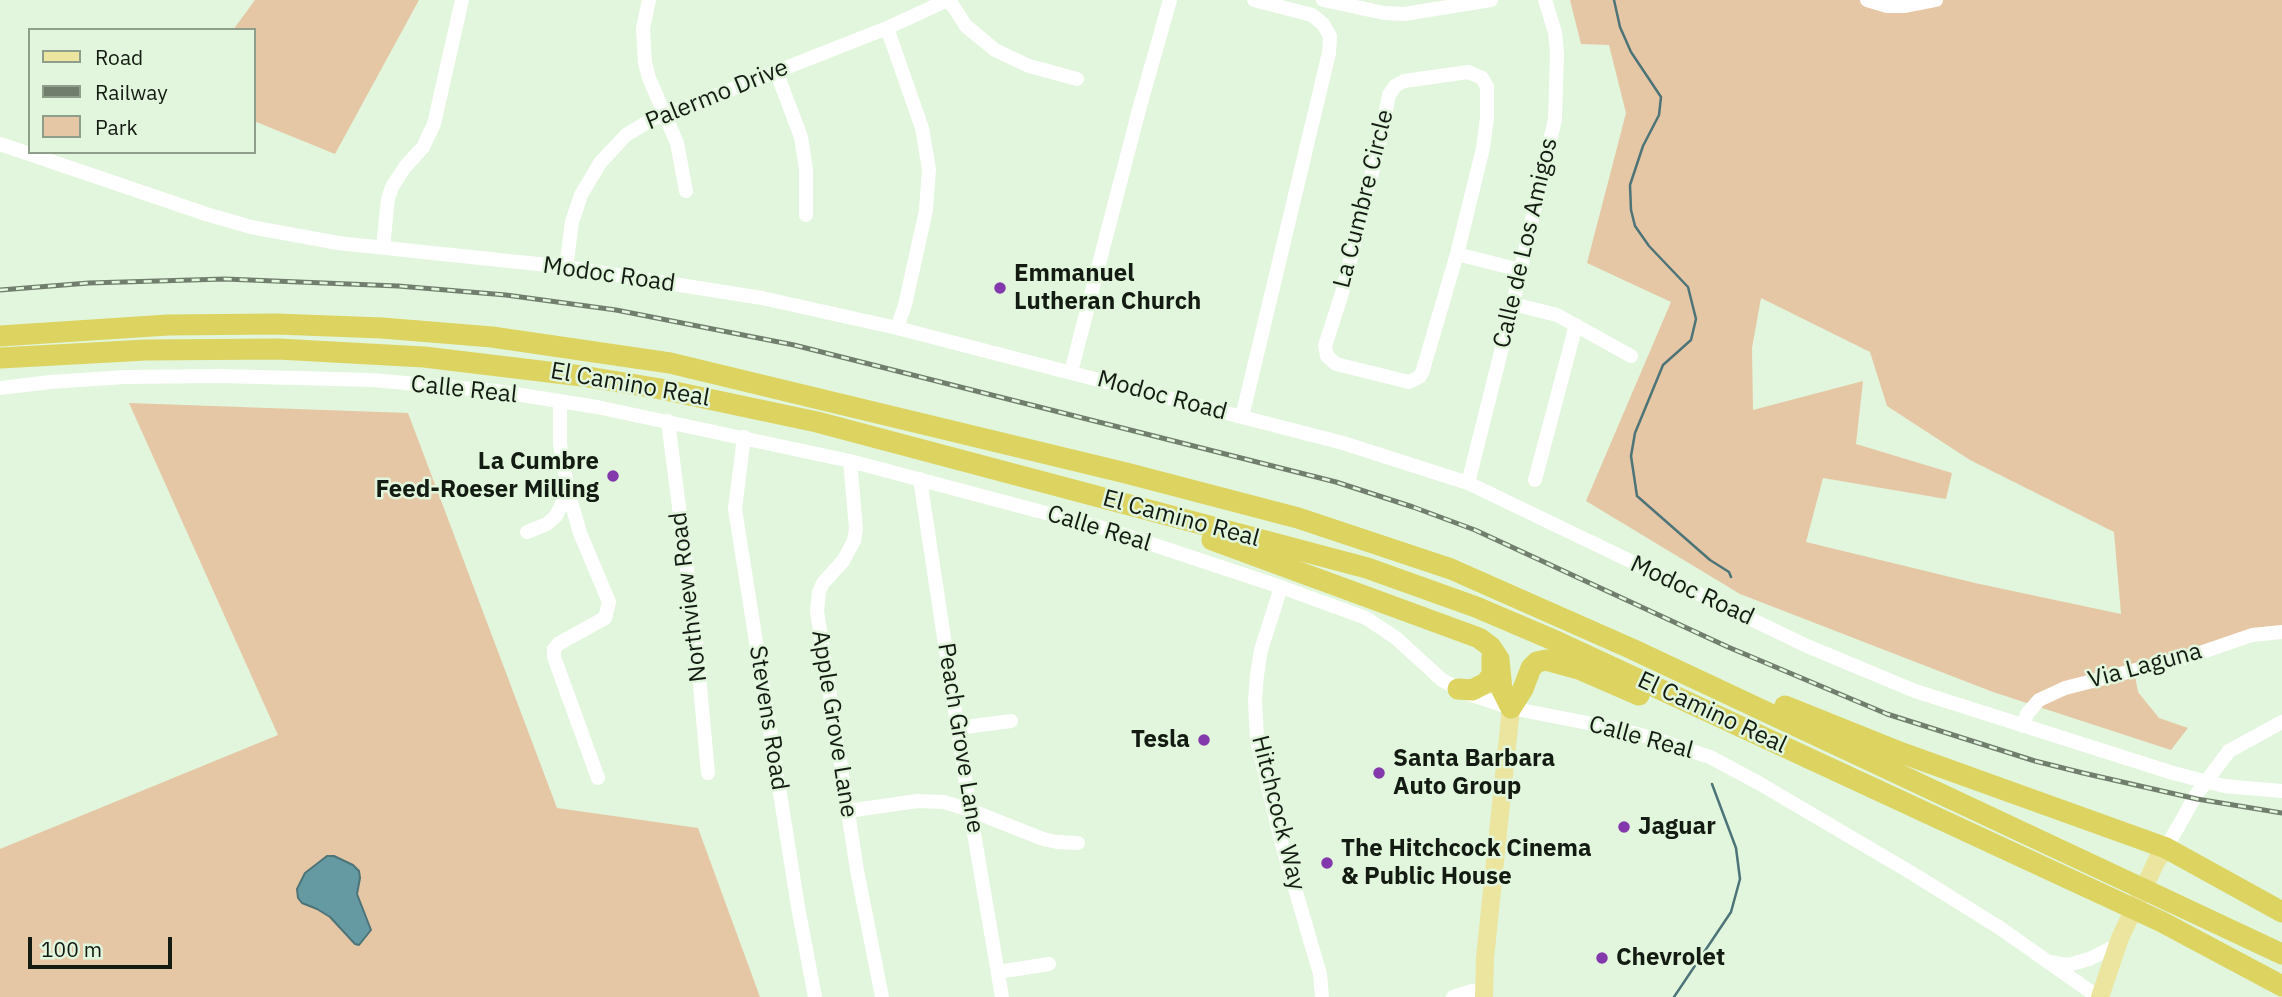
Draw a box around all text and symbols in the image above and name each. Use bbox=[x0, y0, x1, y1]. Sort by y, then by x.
legend bbox=[28, 28, 256, 154]
text: Road bbox=[95, 43, 143, 71]
street label: Palermo Drive bbox=[641, 53, 793, 137]
text: Railway bbox=[95, 78, 168, 106]
street label: La Cumbre Circle bbox=[1328, 107, 1400, 291]
text: Park bbox=[95, 113, 138, 141]
street label: Calle de Los Amigos bbox=[1488, 135, 1564, 351]
street label: Modoc Road bbox=[541, 251, 677, 299]
place label: Emmanuel Lutheran Church bbox=[1014, 260, 1201, 316]
marker: Emmanuel Lutheran Church bbox=[992, 280, 1008, 296]
street label: El Camino Real bbox=[548, 357, 712, 413]
street label: Modoc Road bbox=[1094, 365, 1230, 427]
street label: Calle Real bbox=[409, 370, 519, 410]
place label: La Cumbre Feed-Roeser Milling bbox=[375, 448, 599, 504]
marker: La Cumbre Feed-Roeser Milling bbox=[605, 468, 621, 484]
street label: El Camino Real bbox=[1099, 484, 1263, 554]
street label: Calle Real bbox=[1044, 500, 1154, 558]
street label: Northview Road bbox=[664, 510, 714, 684]
street label: Modoc Road bbox=[1626, 550, 1758, 632]
street label: Apple Grove Lane bbox=[805, 628, 863, 820]
street label: Via Laguna bbox=[2085, 637, 2205, 695]
street label: Peach Grove Lane bbox=[931, 641, 989, 835]
street label: Stevens Road bbox=[742, 644, 794, 792]
street label: El Camino Real bbox=[1633, 666, 1791, 760]
street label: Calle Real bbox=[1586, 710, 1696, 766]
place label: Tesla bbox=[1131, 726, 1190, 754]
marker: Tesla bbox=[1196, 732, 1212, 748]
street label: Hitchcock Way bbox=[1245, 733, 1311, 893]
place label: Santa Barbara Auto Group bbox=[1393, 745, 1555, 801]
marker: Santa Barbara Auto Group bbox=[1371, 765, 1387, 781]
place label: Jaguar bbox=[1638, 813, 1716, 841]
marker: Jaguar bbox=[1616, 819, 1632, 835]
place label: The Hitchcock Cinema & Public House bbox=[1341, 835, 1592, 891]
marker: The Hitchcock Cinema & Public House bbox=[1319, 855, 1335, 871]
scale bar bbox=[32, 923, 175, 967]
text: 100 m bbox=[41, 935, 102, 963]
place label: Chevrolet bbox=[1616, 944, 1725, 972]
marker: Chevrolet bbox=[1594, 950, 1610, 966]

